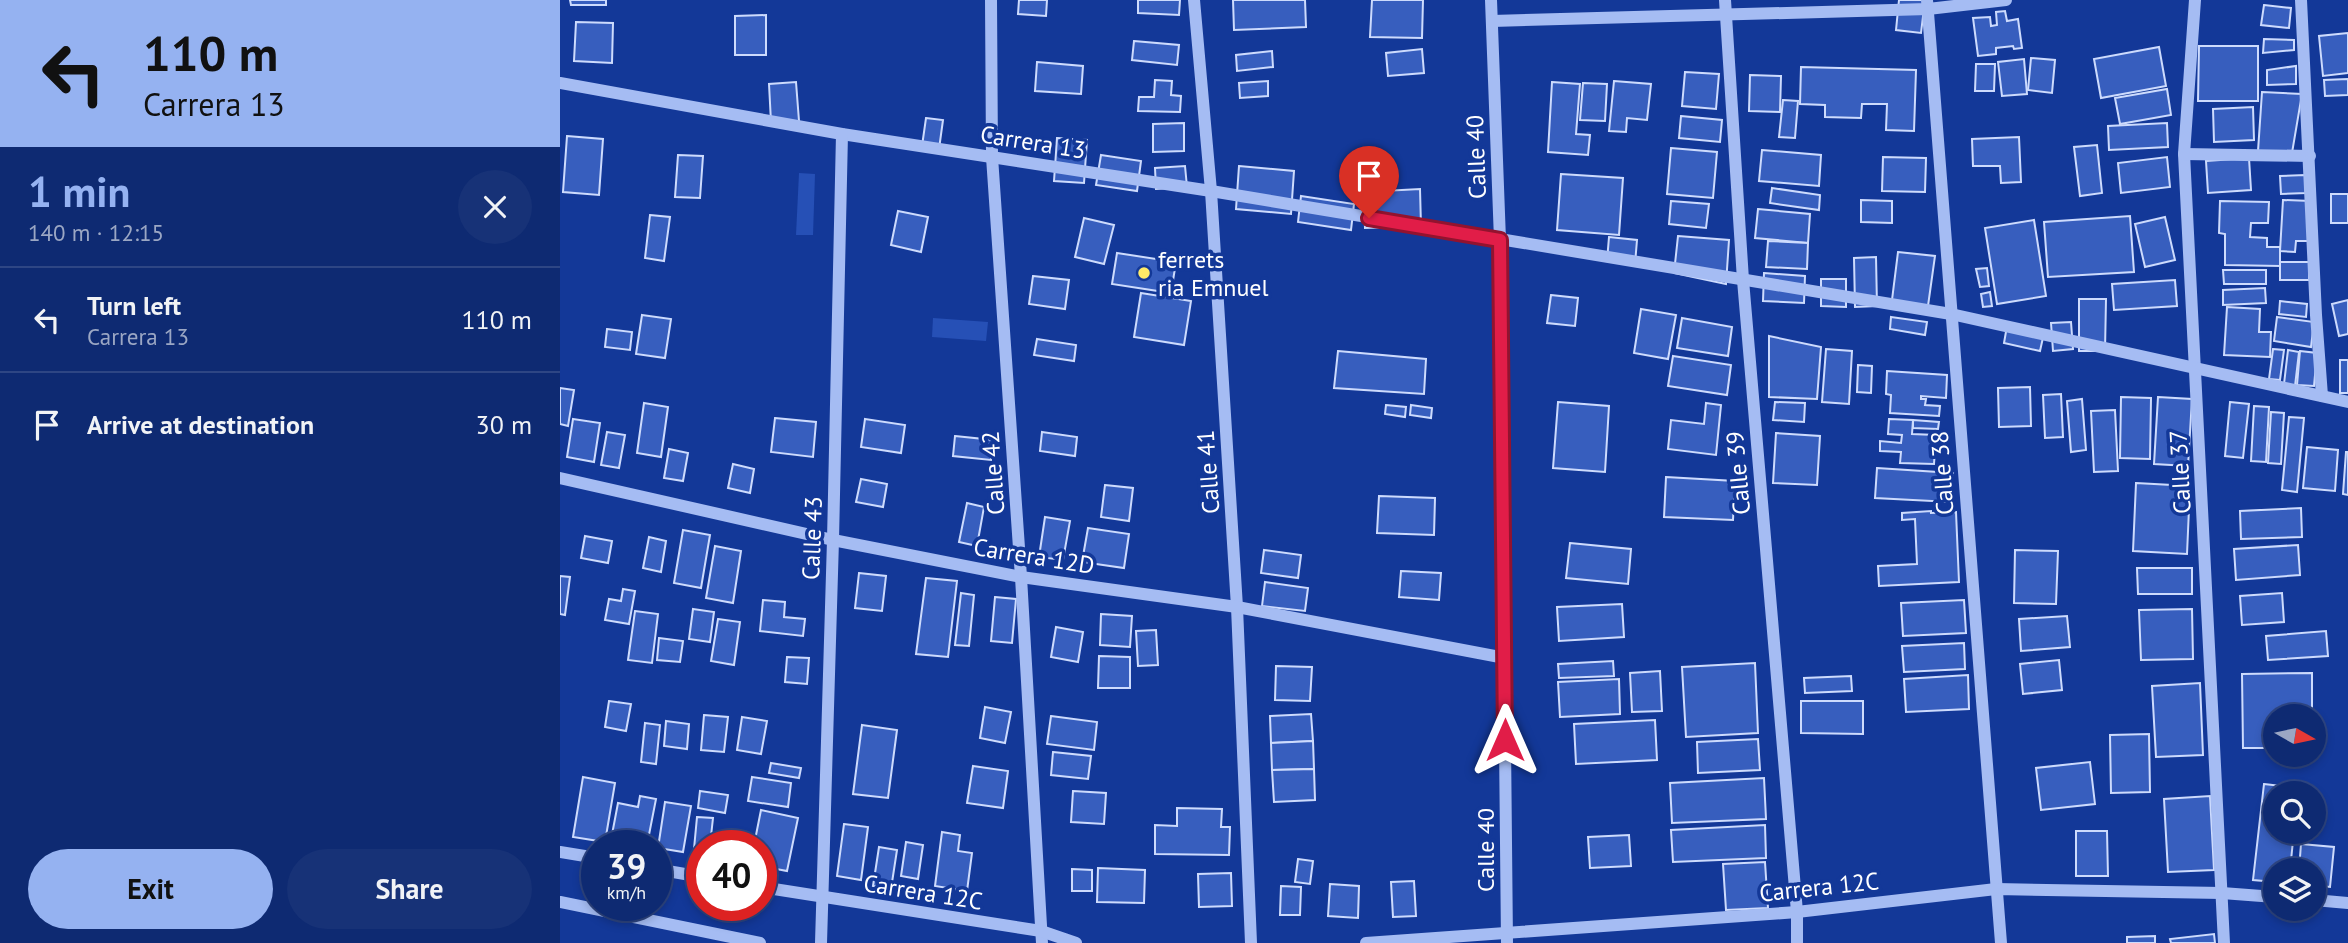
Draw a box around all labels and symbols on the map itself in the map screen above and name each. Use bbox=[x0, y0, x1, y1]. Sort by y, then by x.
street label: Calle 40 bbox=[1459, 114, 1493, 200]
street label: Carrera 13 bbox=[978, 118, 1088, 166]
pin bbox=[1339, 146, 1399, 218]
place label: ferrets ria Emnuel bbox=[1158, 244, 1269, 303]
marker: ferrets ria Emnuel bbox=[1136, 265, 1152, 281]
street label: Calle 41 bbox=[1190, 429, 1226, 515]
street label: Calle 37 bbox=[2162, 429, 2198, 515]
street label: Calle 42 bbox=[975, 430, 1011, 516]
street label: Calle 39 bbox=[1719, 430, 1757, 516]
street label: Calle 38 bbox=[1924, 430, 1960, 516]
street label: Calle 43 bbox=[795, 495, 829, 581]
street label: Carrera 12D bbox=[971, 531, 1097, 581]
position arrow bbox=[1468, 703, 1542, 777]
north arrow bbox=[2263, 704, 2326, 766]
street label: Calle 40 bbox=[1470, 808, 1501, 892]
speed limit sign: 40 bbox=[686, 830, 777, 921]
street label: Carrera 12C bbox=[1758, 865, 1880, 909]
street label: Carrera 12C bbox=[861, 867, 985, 917]

